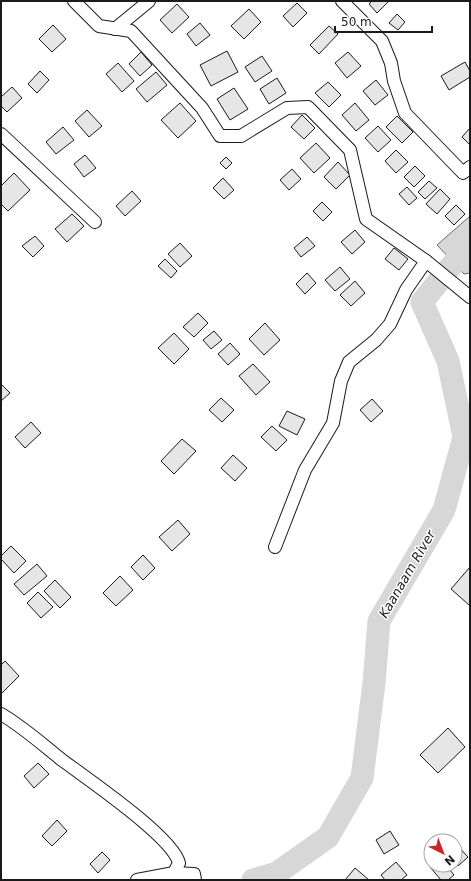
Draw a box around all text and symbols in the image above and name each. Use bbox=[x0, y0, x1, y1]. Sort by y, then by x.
scale bar bbox=[335, 8, 432, 34]
text: 50 m bbox=[341, 15, 372, 29]
water label: Kaanaam River bbox=[376, 526, 439, 620]
north arrow bbox=[423, 833, 463, 873]
text: N bbox=[442, 852, 457, 868]

